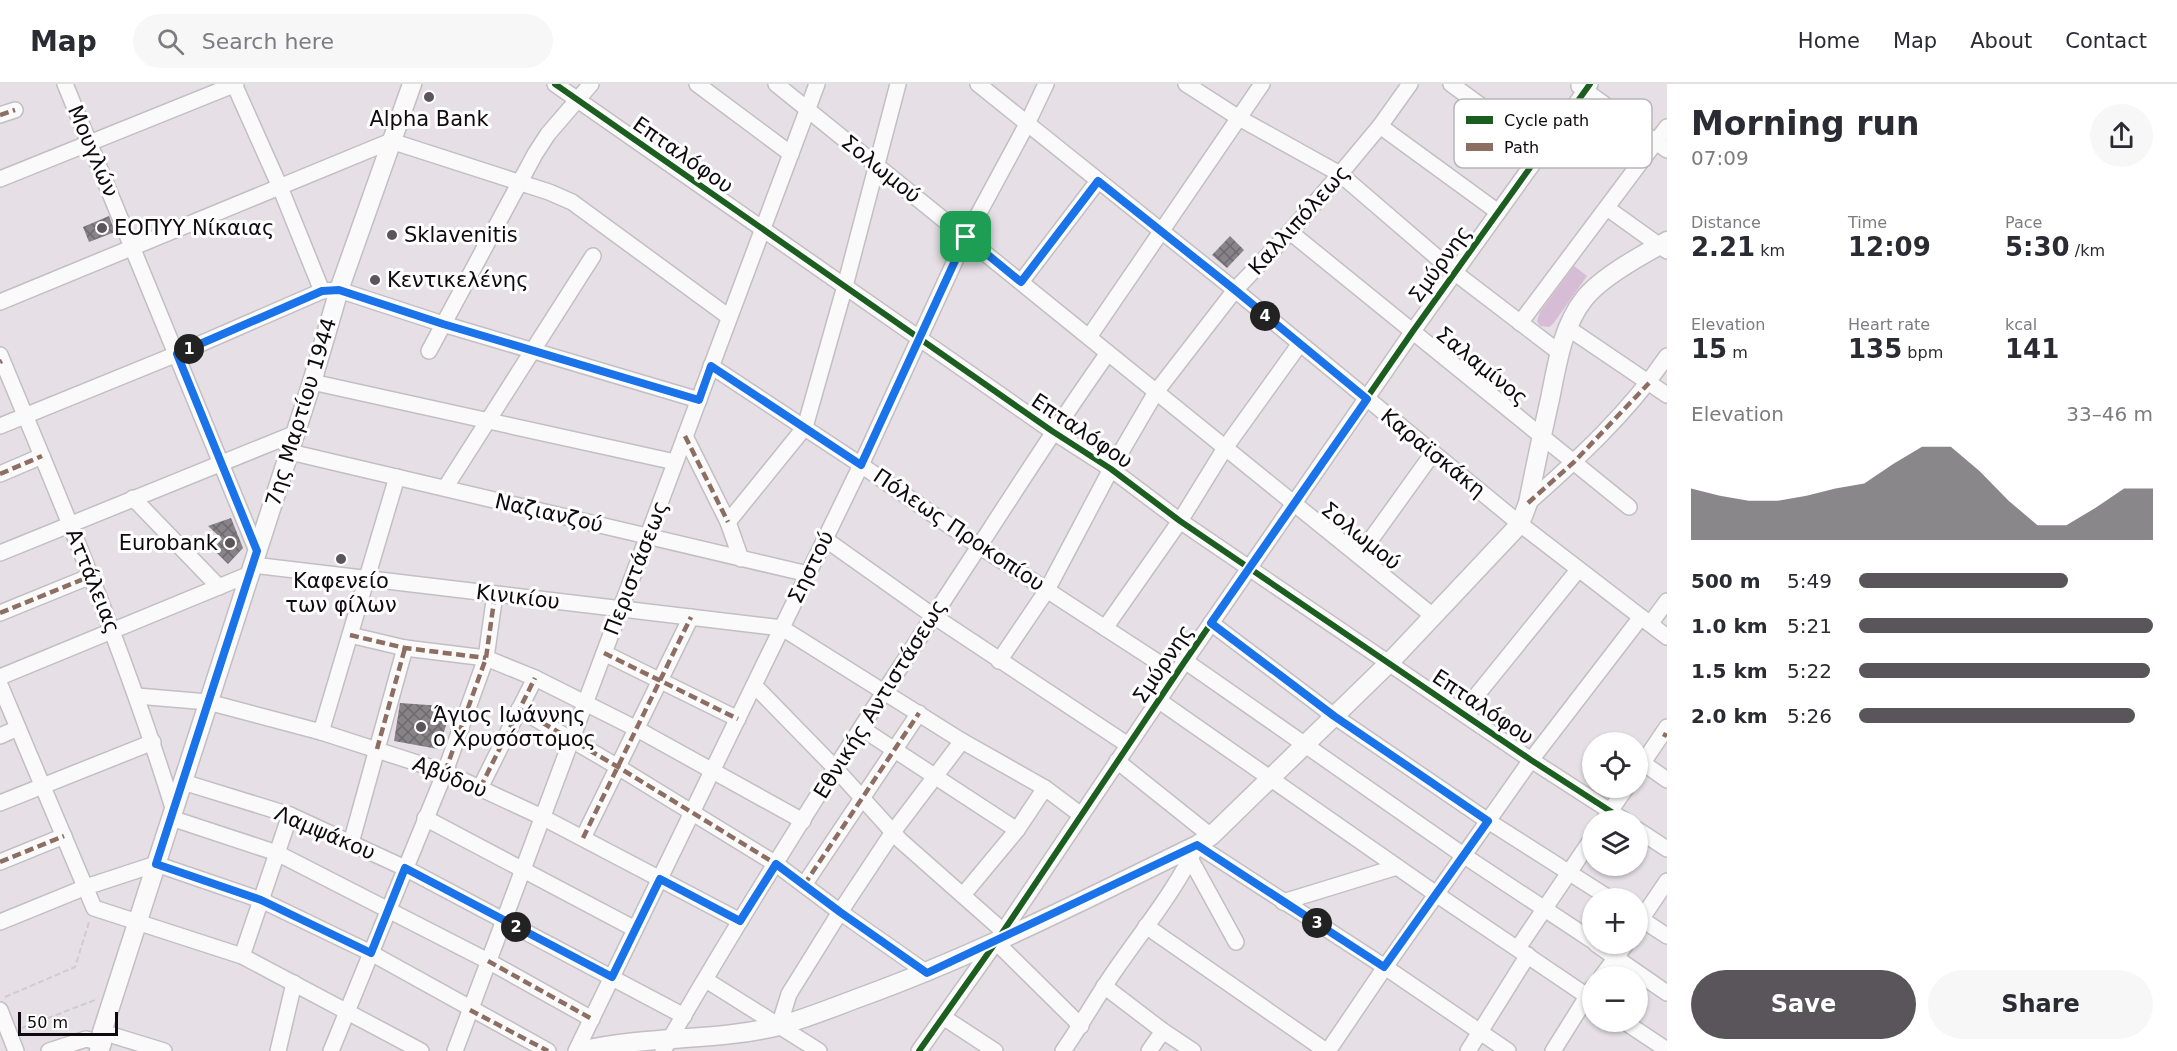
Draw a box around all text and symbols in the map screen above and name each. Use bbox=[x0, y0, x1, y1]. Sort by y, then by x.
search box bbox=[133, 14, 553, 68]
text: Map bbox=[30, 25, 97, 58]
icon: search bbox=[154, 25, 187, 58]
text: Search here bbox=[202, 29, 334, 54]
text: Home bbox=[1798, 29, 1860, 53]
text: Map bbox=[1893, 29, 1937, 53]
text: About bbox=[1970, 29, 2032, 53]
text: Contact bbox=[2065, 29, 2147, 53]
marker: Alpha Bank bbox=[422, 90, 436, 104]
legend bbox=[1454, 99, 1652, 168]
street label: Μουγλών bbox=[63, 102, 123, 200]
text: Morning run bbox=[1691, 104, 1919, 143]
button: share bbox=[2090, 104, 2153, 167]
place label: Alpha Bank bbox=[369, 107, 489, 131]
text: Cycle path bbox=[1504, 111, 1589, 130]
street label: Επταλόφου bbox=[628, 112, 738, 198]
street label: Σολωμού bbox=[837, 130, 925, 208]
text: Path bbox=[1504, 138, 1539, 157]
text: 07:09 bbox=[1691, 146, 1749, 170]
street label: Καλλιπόλεως bbox=[1244, 160, 1354, 280]
pin bbox=[940, 211, 991, 262]
text: Distance bbox=[1691, 213, 1761, 232]
text: Time bbox=[1848, 213, 1887, 232]
text: Pace bbox=[2005, 213, 2042, 232]
place label: ΕΟΠΥΥ Νίκαιας bbox=[114, 216, 274, 240]
icon: arrive bbox=[949, 220, 982, 253]
marker: ΕΟΠΥΥ Νίκαιας bbox=[95, 221, 109, 235]
street label: Σμύρνης bbox=[1404, 221, 1476, 307]
place label: Sklavenitis bbox=[404, 223, 518, 247]
marker: Sklavenitis bbox=[385, 228, 399, 242]
text: 2.21 bbox=[1691, 232, 1755, 262]
text: 12:09 bbox=[1848, 232, 1931, 262]
text: 5:30 bbox=[2005, 232, 2070, 262]
text: km bbox=[1755, 241, 1785, 260]
text: /km bbox=[2070, 241, 2105, 260]
place label: Κεντικελένης bbox=[387, 268, 528, 292]
marker: Κεντικελένης bbox=[368, 273, 382, 287]
pin: 4 bbox=[1250, 301, 1280, 331]
text: 4 bbox=[1259, 306, 1271, 325]
street label: 7ης Μαρτίου 1944 bbox=[261, 315, 341, 509]
text: Elevation bbox=[1691, 315, 1765, 334]
text: Heart rate bbox=[1848, 315, 1930, 334]
text: kcal bbox=[2005, 315, 2037, 334]
street label: Σαλαμίνος bbox=[1431, 322, 1533, 410]
pin: 1 bbox=[174, 334, 204, 364]
text: 15 bbox=[1691, 334, 1727, 364]
text: 135 bbox=[1848, 334, 1902, 364]
text: 141 bbox=[2005, 334, 2059, 364]
text: 1 bbox=[183, 339, 195, 358]
text: m bbox=[1727, 343, 1748, 362]
text: bpm bbox=[1902, 343, 1943, 362]
street label: Επταλόφου bbox=[1027, 388, 1137, 474]
text: Elevation bbox=[1691, 402, 1784, 426]
text: 33–46 m bbox=[2066, 402, 2153, 426]
street label: Καραϊσκάκη bbox=[1376, 404, 1490, 502]
street label: Πόλεως Προκοπίου bbox=[869, 464, 1049, 596]
street label: Ναζιανζού bbox=[493, 489, 605, 537]
street label: Περιστάσεως bbox=[599, 497, 673, 639]
street label: Σολωμού bbox=[1317, 497, 1405, 575]
street label: Αττάλειας bbox=[61, 525, 125, 637]
street label: Σηστού bbox=[783, 527, 839, 607]
place label: Eurobank bbox=[119, 531, 219, 555]
marker: Eurobank bbox=[223, 536, 237, 550]
marker: Καφενείο των φίλων bbox=[334, 552, 348, 566]
place label: Καφενείο των φίλων bbox=[285, 569, 397, 617]
text: 500 m bbox=[1691, 569, 1761, 593]
text: 5:49 bbox=[1787, 569, 1832, 593]
street label: Κινικίου bbox=[475, 580, 561, 614]
street label: Εθνικής Αντιστάσεως bbox=[809, 595, 951, 803]
text: 1.0 km bbox=[1691, 614, 1768, 638]
text: 5:21 bbox=[1787, 614, 1832, 638]
street label: Σμύρνης bbox=[1128, 620, 1198, 708]
text: 1.5 km bbox=[1691, 659, 1768, 683]
text: 5:22 bbox=[1787, 659, 1832, 683]
street label: Επταλόφου bbox=[1428, 664, 1538, 750]
place label: Άγιος Ιωάννης ο Χρυσόστομος bbox=[433, 703, 596, 751]
text: 2.0 km bbox=[1691, 704, 1768, 728]
text: 5:26 bbox=[1787, 704, 1832, 728]
marker: Άγιος Ιωάννης ο Χρυσόστομος bbox=[414, 720, 428, 734]
map controls bbox=[1582, 732, 1648, 1032]
button: locate bbox=[1582, 732, 1648, 798]
street label: Αβύδου bbox=[409, 751, 491, 803]
street label: Λαμψάκου bbox=[271, 801, 379, 865]
button: layers bbox=[1582, 810, 1648, 876]
button: + bbox=[1582, 888, 1648, 954]
pin: 3 bbox=[1302, 908, 1332, 938]
pin: 2 bbox=[501, 912, 531, 942]
text: 3 bbox=[1311, 913, 1323, 932]
text: 2 bbox=[510, 917, 522, 936]
button: − bbox=[1582, 966, 1648, 1032]
button: Save bbox=[1691, 970, 1916, 1039]
button: Share bbox=[1928, 970, 2153, 1039]
scale bar bbox=[18, 1009, 118, 1036]
text: 50 m bbox=[27, 1013, 68, 1032]

